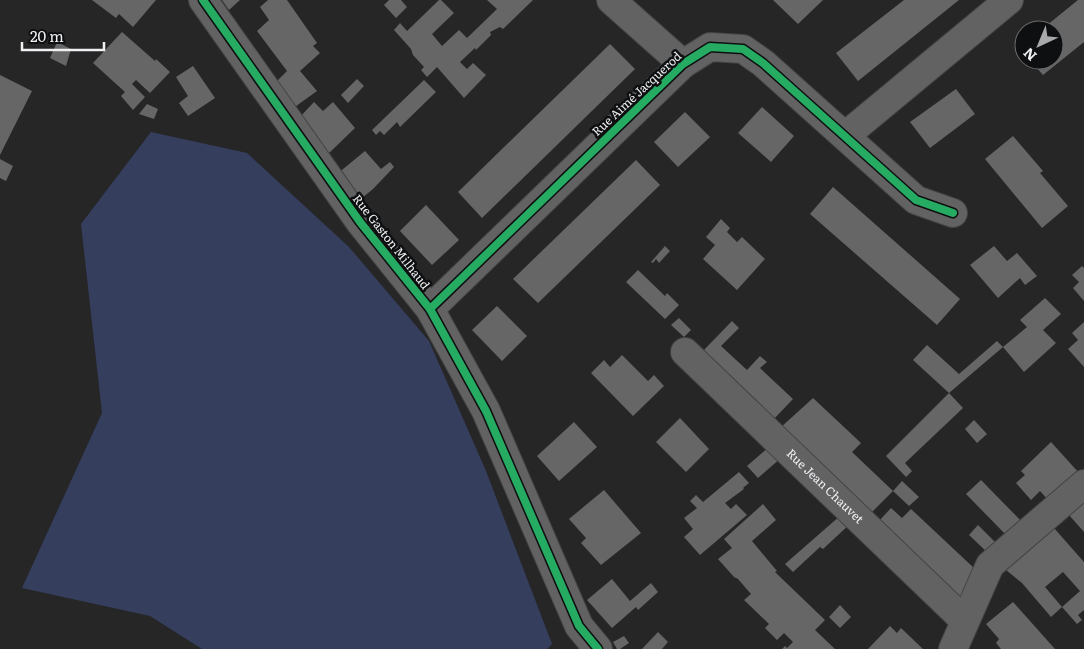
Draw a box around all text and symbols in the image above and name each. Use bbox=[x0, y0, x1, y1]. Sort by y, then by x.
scale bar bbox=[22, 20, 105, 52]
north arrow bbox=[1014, 20, 1064, 70]
text: 20 m bbox=[30, 24, 64, 47]
text: N bbox=[1018, 44, 1040, 66]
street label: Rue Aimé Jacquerod bbox=[588, 46, 686, 140]
street label: Rue Gaston Milhaud bbox=[349, 190, 435, 293]
street label: Rue Jean Chauvet bbox=[783, 444, 868, 527]

